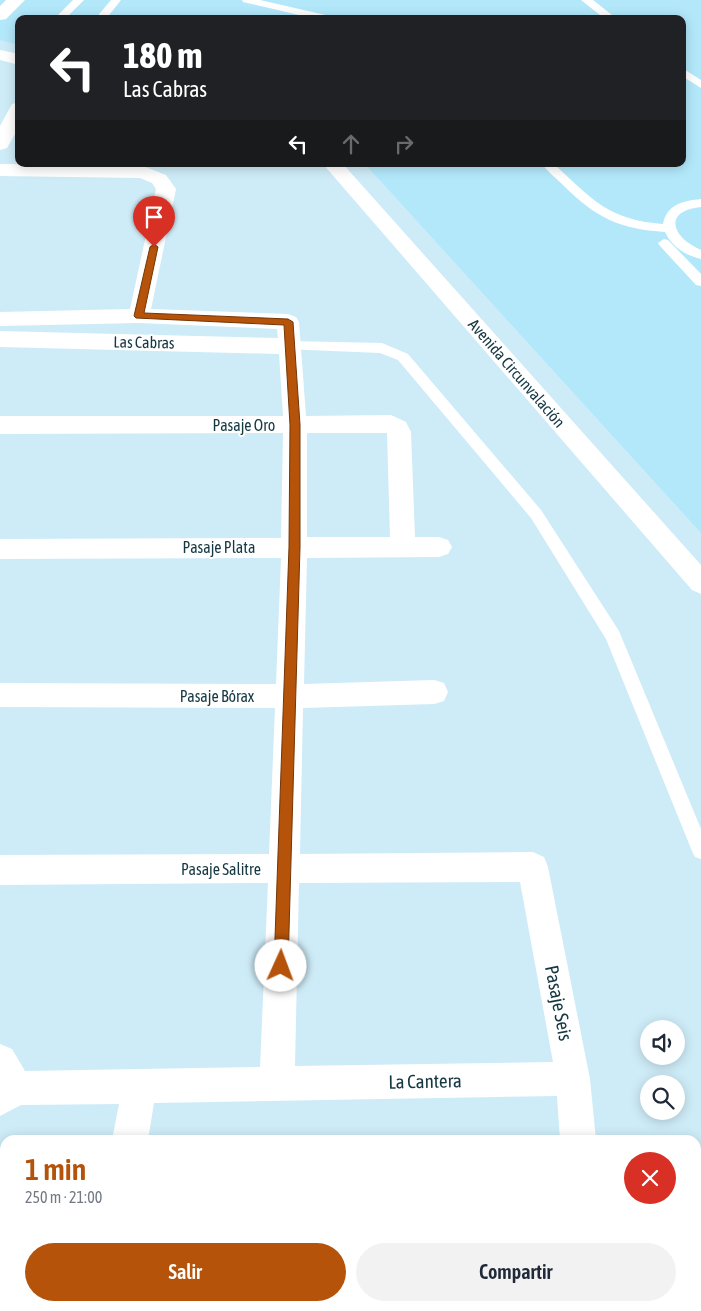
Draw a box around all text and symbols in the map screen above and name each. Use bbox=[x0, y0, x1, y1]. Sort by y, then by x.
icon: left bbox=[40, 35, 105, 100]
text: 180 m bbox=[123, 35, 202, 75]
text: Las Cabras bbox=[123, 76, 207, 102]
icon: left bbox=[284, 130, 312, 158]
icon: ahead bbox=[337, 130, 365, 158]
icon: right bbox=[390, 130, 418, 158]
pin bbox=[133, 196, 175, 247]
icon: arrive bbox=[140, 203, 168, 231]
street label: Avenida Circunvalación bbox=[465, 315, 569, 431]
street label: Las Cabras bbox=[113, 332, 175, 352]
street label: Pasaje Oro bbox=[213, 416, 275, 435]
street label: Pasaje Plata bbox=[183, 538, 255, 557]
street label: Pasaje Bórax bbox=[180, 687, 255, 706]
street label: Pasaje Salitre bbox=[181, 860, 261, 879]
position arrow bbox=[254, 939, 306, 991]
street label: Pasaje Seis bbox=[541, 963, 577, 1043]
map controls bbox=[640, 1020, 685, 1120]
button: sound bbox=[640, 1020, 685, 1065]
street label: La Cantera bbox=[388, 1069, 462, 1093]
button: search bbox=[640, 1075, 685, 1120]
text: 1 min bbox=[25, 1152, 86, 1186]
button: close bbox=[624, 1152, 676, 1204]
text: 250 m · 21:00 bbox=[25, 1188, 102, 1206]
button: Salir bbox=[25, 1243, 346, 1301]
button: Compartir bbox=[356, 1243, 676, 1301]

